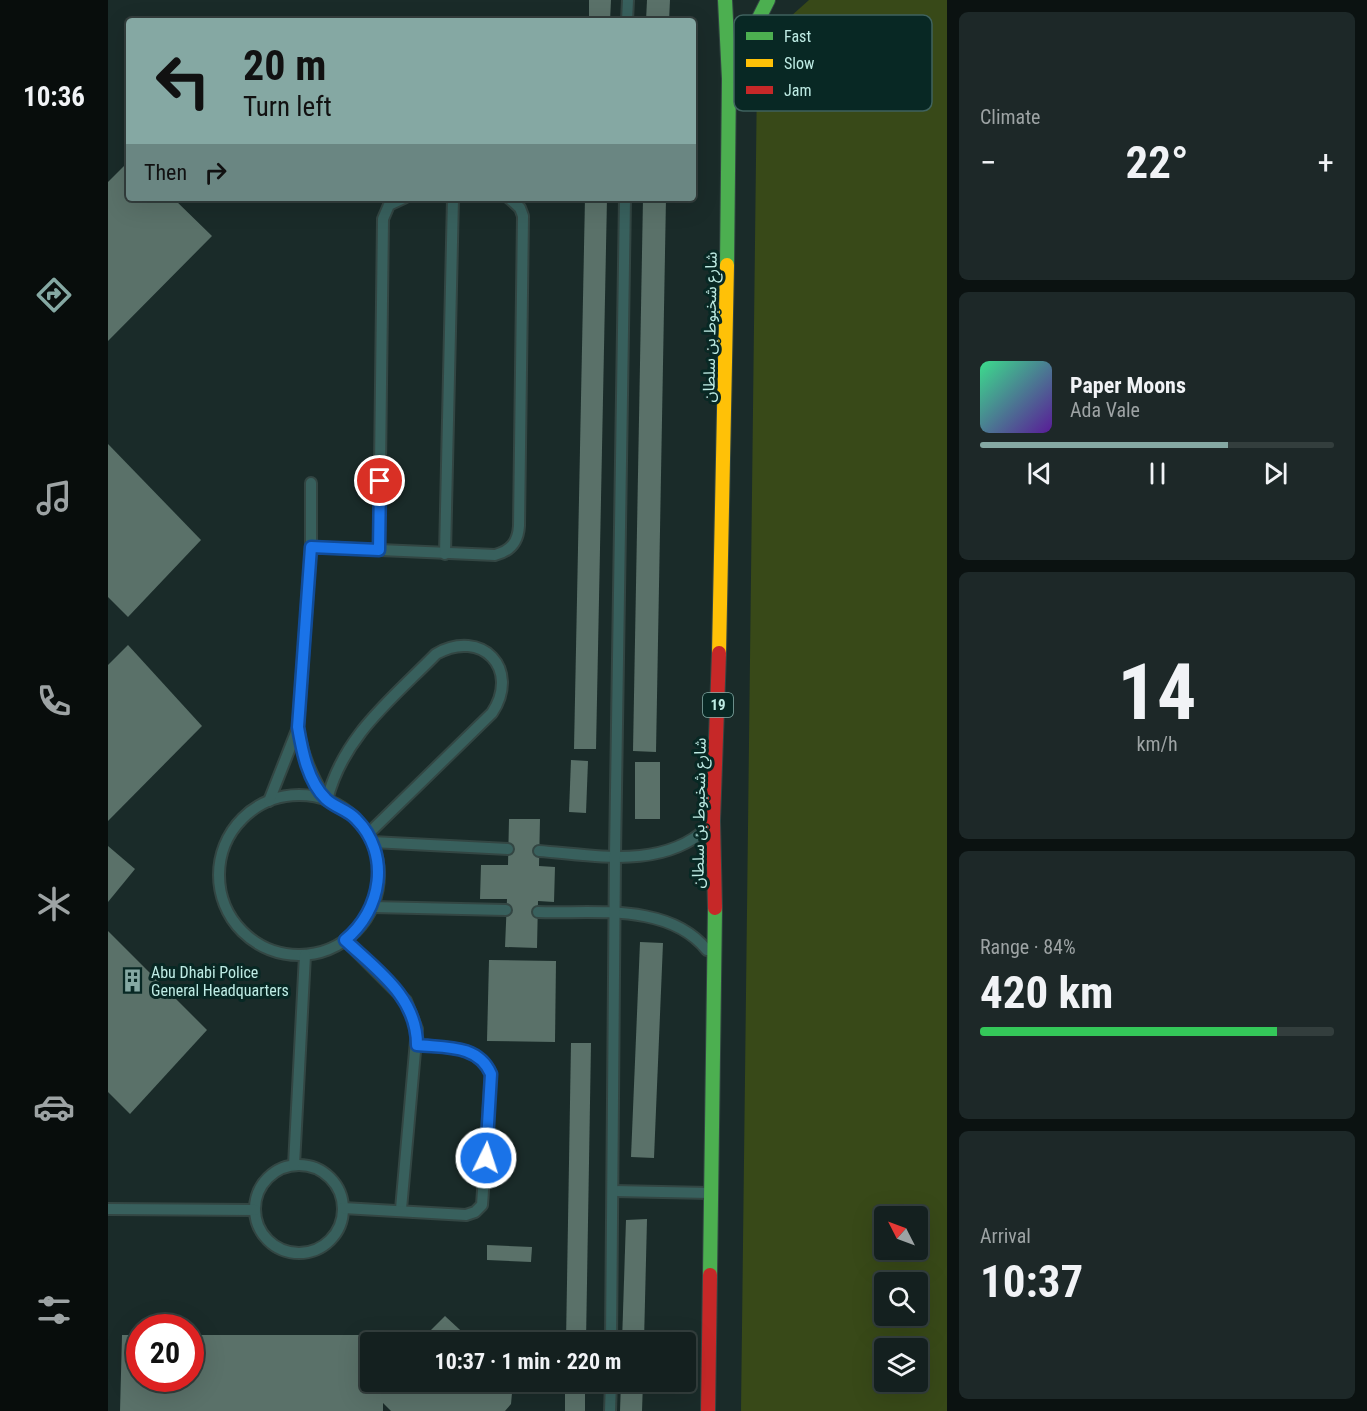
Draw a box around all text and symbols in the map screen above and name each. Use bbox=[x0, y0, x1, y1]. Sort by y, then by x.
legend bbox=[734, 15, 932, 111]
text: Fast bbox=[784, 27, 811, 46]
text: 20 m bbox=[243, 41, 326, 90]
icon: left bbox=[144, 42, 222, 120]
text: Slow bbox=[784, 54, 814, 73]
text: 10:36 bbox=[23, 81, 85, 113]
text: Jam bbox=[784, 81, 811, 100]
text: Turn left bbox=[243, 91, 332, 123]
text: Climate bbox=[980, 105, 1040, 129]
text: 22° bbox=[1126, 136, 1189, 189]
text: − bbox=[980, 143, 997, 182]
text: + bbox=[1318, 143, 1334, 182]
icon: right bbox=[199, 156, 232, 189]
text: Then bbox=[144, 160, 187, 185]
street label: شارع شخبوط بن سلطان bbox=[699, 251, 724, 403]
icon: directions bbox=[33, 274, 75, 316]
text: Paper Moons bbox=[1070, 373, 1186, 398]
text: Ada Vale bbox=[1070, 398, 1140, 422]
pin bbox=[354, 455, 405, 506]
icon: previous bbox=[1023, 457, 1056, 490]
icon: pause bbox=[1141, 457, 1174, 490]
icon: next bbox=[1259, 457, 1292, 490]
icon: arrive bbox=[363, 464, 396, 497]
icon: music bbox=[33, 477, 75, 519]
text: 14 bbox=[1118, 647, 1196, 738]
icon: phone bbox=[33, 680, 75, 722]
road number: 19 bbox=[703, 693, 733, 717]
text: km/h bbox=[1136, 732, 1178, 756]
street label: شارع شخبوط بن سلطان bbox=[688, 737, 713, 889]
icon: climate bbox=[33, 883, 75, 925]
text: Range · 84% bbox=[980, 935, 1076, 959]
place label: Abu Dhabi Police General Headquarters bbox=[151, 963, 289, 1000]
text: 420 km bbox=[980, 966, 1113, 1019]
building icon: Abu Dhabi Police General Headquarters bbox=[120, 968, 146, 994]
icon: car bbox=[33, 1086, 75, 1128]
position arrow bbox=[454, 1126, 518, 1190]
north arrow bbox=[874, 1206, 928, 1260]
map controls bbox=[874, 1206, 928, 1392]
text: Arrival bbox=[980, 1224, 1031, 1248]
text: 10:37 bbox=[980, 1255, 1083, 1308]
button: search bbox=[874, 1272, 928, 1326]
icon: filters bbox=[33, 1289, 75, 1331]
speed limit sign: 20 bbox=[126, 1314, 204, 1392]
button: layers bbox=[874, 1338, 928, 1392]
text: 10:37 · 1 min · 220 m bbox=[435, 1349, 621, 1374]

